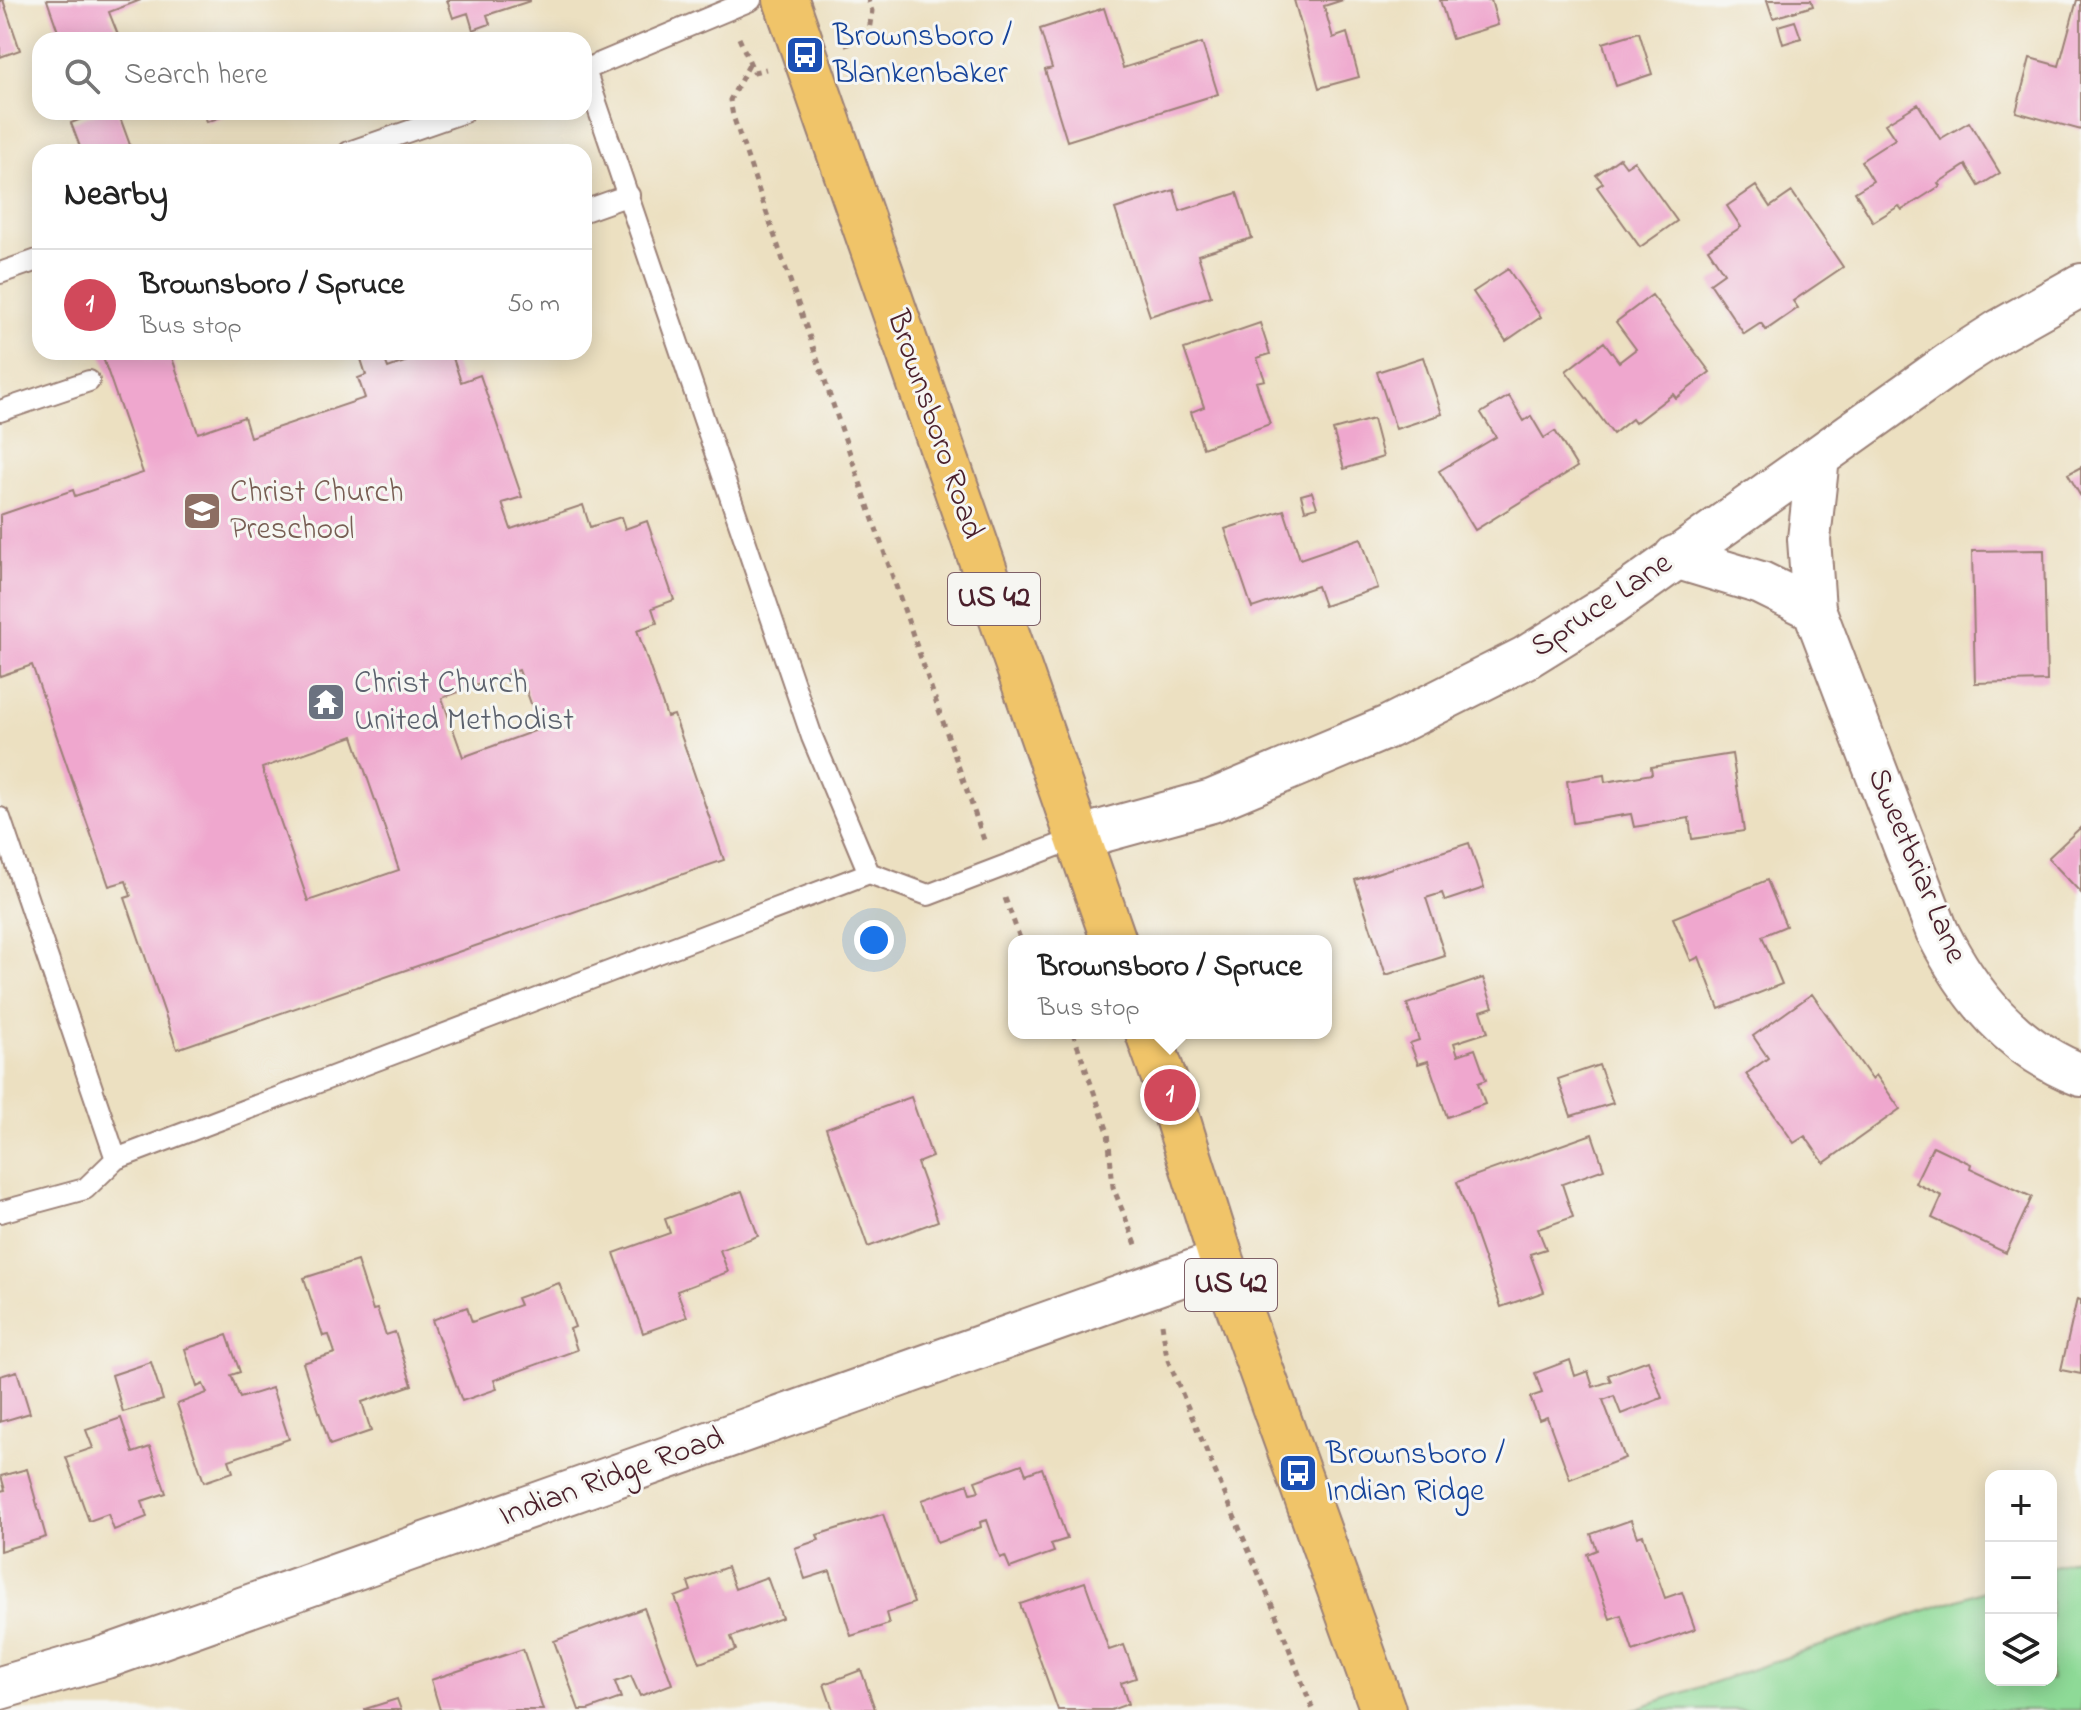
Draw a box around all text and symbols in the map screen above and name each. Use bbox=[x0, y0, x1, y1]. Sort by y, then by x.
place label: Brownsboro / Blankenbaker bbox=[832, 14, 1012, 98]
search box bbox=[32, 32, 592, 120]
bus stop icon: Brownsboro / Blankenbaker bbox=[784, 34, 826, 76]
icon: search bbox=[60, 54, 104, 98]
text: Search here bbox=[124, 54, 268, 98]
text: Nearby bbox=[64, 171, 168, 221]
text: Brownsboro / Spruce bbox=[140, 264, 404, 308]
text: 1 bbox=[86, 286, 94, 324]
text: 50 m bbox=[507, 286, 560, 324]
street label: Brownsboro Road bbox=[873, 303, 995, 546]
text: Bus stop bbox=[140, 308, 242, 346]
place label: Christ Church Preschool bbox=[230, 470, 404, 554]
school or university icon: Christ Church Preschool bbox=[181, 490, 223, 532]
street label: Spruce Lane bbox=[1522, 541, 1683, 671]
road number: US 42 bbox=[948, 573, 1040, 625]
place label: Christ Church United Methodist bbox=[354, 661, 574, 745]
temple icon: Christ Church United Methodist bbox=[305, 681, 347, 723]
street label: Sweetbriar Lane bbox=[1854, 761, 1979, 972]
your location bbox=[854, 920, 894, 960]
popup bbox=[1008, 935, 1332, 1039]
text: Brownsboro / Spruce bbox=[1038, 946, 1302, 990]
text: Bus stop bbox=[1038, 990, 1140, 1028]
pin: 1 bbox=[1144, 1065, 1196, 1125]
road number: US 42 bbox=[1185, 1259, 1277, 1311]
street label: Indian Ridge Road bbox=[493, 1416, 731, 1540]
place label: Brownsboro / Indian Ridge bbox=[1325, 1432, 1505, 1516]
bus stop icon: Brownsboro / Indian Ridge bbox=[1277, 1452, 1319, 1494]
map controls bbox=[1985, 1470, 2057, 1686]
button: + bbox=[1985, 1470, 2057, 1542]
button: − bbox=[1985, 1542, 2057, 1614]
button: layers bbox=[1985, 1614, 2057, 1686]

